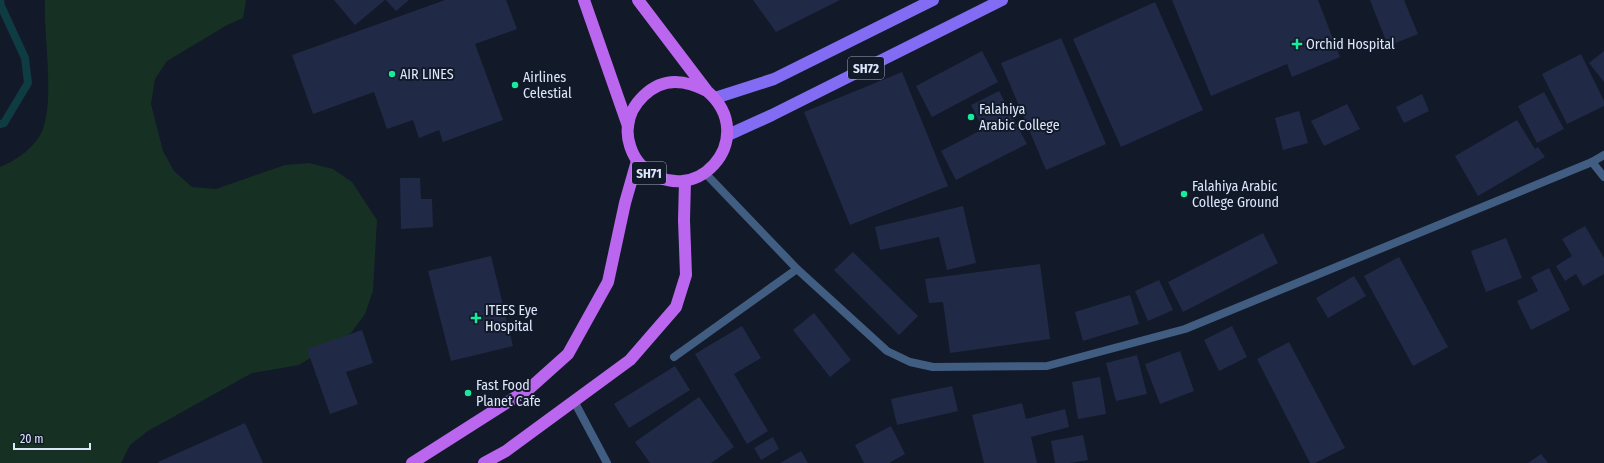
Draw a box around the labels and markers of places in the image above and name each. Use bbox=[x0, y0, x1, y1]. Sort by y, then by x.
place label: Orchid Hospital bbox=[1306, 36, 1395, 53]
marker: Orchid Hospital bbox=[1291, 38, 1303, 50]
place label: AIR LINES bbox=[400, 66, 454, 83]
marker: AIR LINES bbox=[387, 69, 397, 79]
place label: Airlines Celestial bbox=[523, 69, 572, 102]
marker: Airlines Celestial bbox=[510, 80, 520, 90]
place label: Falahiya Arabic College bbox=[979, 101, 1060, 134]
marker: Falahiya Arabic College bbox=[966, 112, 976, 122]
place label: Falahiya Arabic College Ground bbox=[1192, 178, 1279, 211]
marker: Falahiya Arabic College Ground bbox=[1179, 189, 1189, 199]
place label: ITEES Eye Hospital bbox=[485, 302, 538, 335]
marker: ITEES Eye Hospital bbox=[470, 312, 482, 324]
place label: Fast Food Planet Cafe bbox=[476, 377, 541, 410]
marker: Fast Food Planet Cafe bbox=[463, 388, 473, 398]

